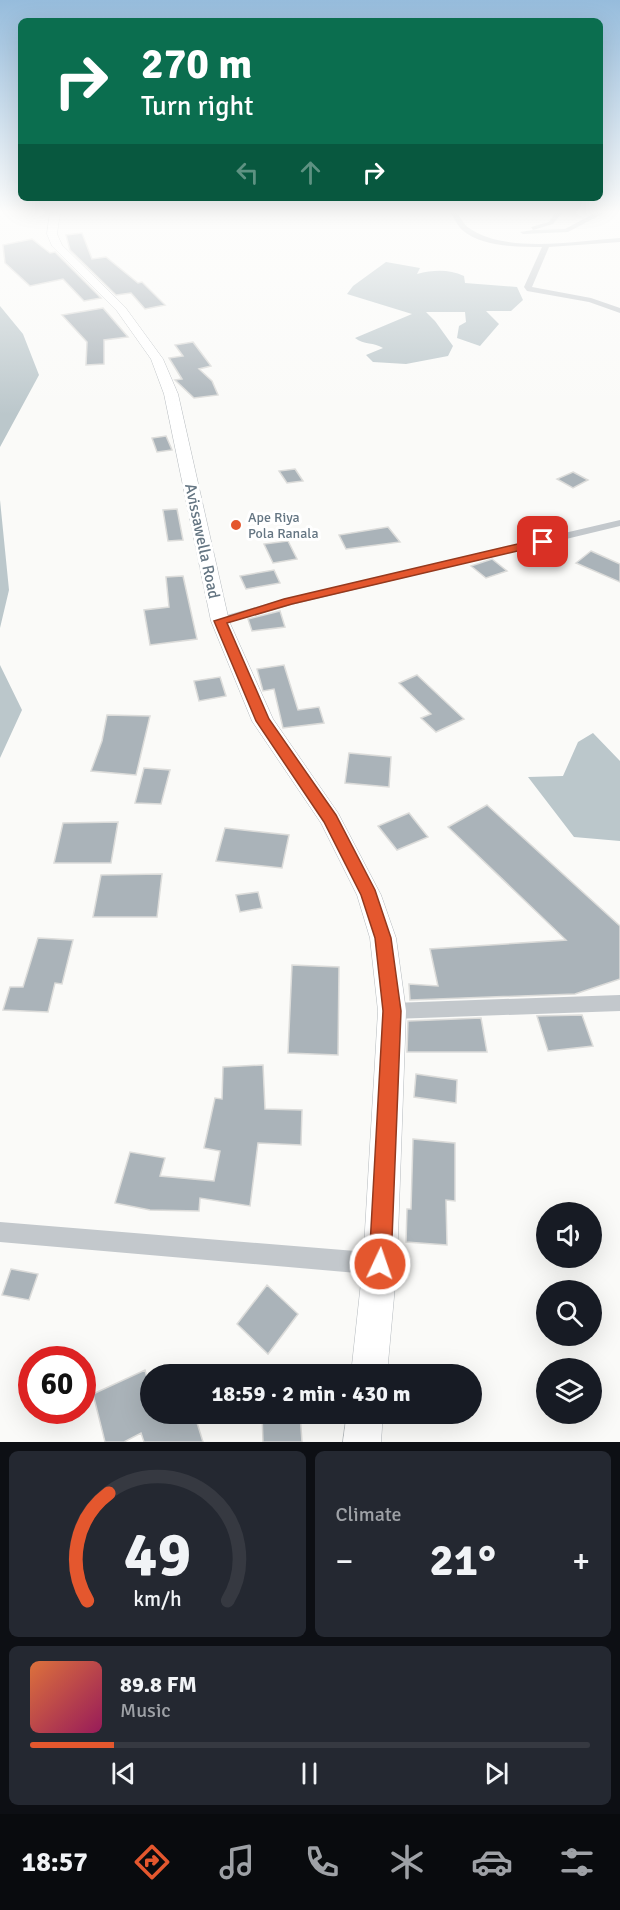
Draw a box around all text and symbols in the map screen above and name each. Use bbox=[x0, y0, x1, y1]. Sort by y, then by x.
text: 270 m bbox=[141, 39, 252, 90]
icon: right bbox=[42, 42, 120, 120]
text: Turn right bbox=[141, 90, 254, 123]
icon: left bbox=[231, 156, 264, 189]
icon: ahead bbox=[294, 156, 327, 189]
icon: right bbox=[357, 156, 390, 189]
street label: Avissawella Road bbox=[180, 482, 224, 601]
place label: Ape Riya Pola Ranala bbox=[248, 509, 319, 542]
pin bbox=[517, 516, 568, 567]
marker: Ape Riya Pola Ranala bbox=[229, 518, 243, 532]
icon: arrive bbox=[526, 525, 559, 558]
map controls bbox=[536, 1202, 602, 1424]
button: sound bbox=[536, 1202, 602, 1268]
position arrow bbox=[348, 1232, 412, 1296]
button: search bbox=[536, 1280, 602, 1346]
speed limit sign: 60 bbox=[18, 1346, 96, 1424]
button: layers bbox=[536, 1358, 602, 1424]
text: 18:59 · 2 min · 430 m bbox=[211, 1380, 411, 1407]
text: Climate bbox=[336, 1502, 401, 1527]
text: 49 bbox=[124, 1516, 191, 1593]
text: 21° bbox=[429, 1533, 496, 1588]
text: − bbox=[336, 1541, 353, 1582]
text: + bbox=[572, 1541, 590, 1582]
text: km/h bbox=[133, 1586, 182, 1612]
text: 89.8 FM bbox=[120, 1671, 197, 1698]
text: Music bbox=[120, 1698, 171, 1723]
icon: previous bbox=[107, 1757, 140, 1790]
icon: pause bbox=[293, 1757, 326, 1790]
icon: next bbox=[480, 1757, 513, 1790]
icon: directions bbox=[131, 1841, 173, 1883]
icon: music bbox=[216, 1841, 258, 1883]
icon: phone bbox=[301, 1841, 343, 1883]
icon: climate bbox=[386, 1841, 428, 1883]
icon: car bbox=[471, 1841, 513, 1883]
icon: filters bbox=[556, 1841, 598, 1883]
text: 18:57 bbox=[22, 1846, 88, 1879]

